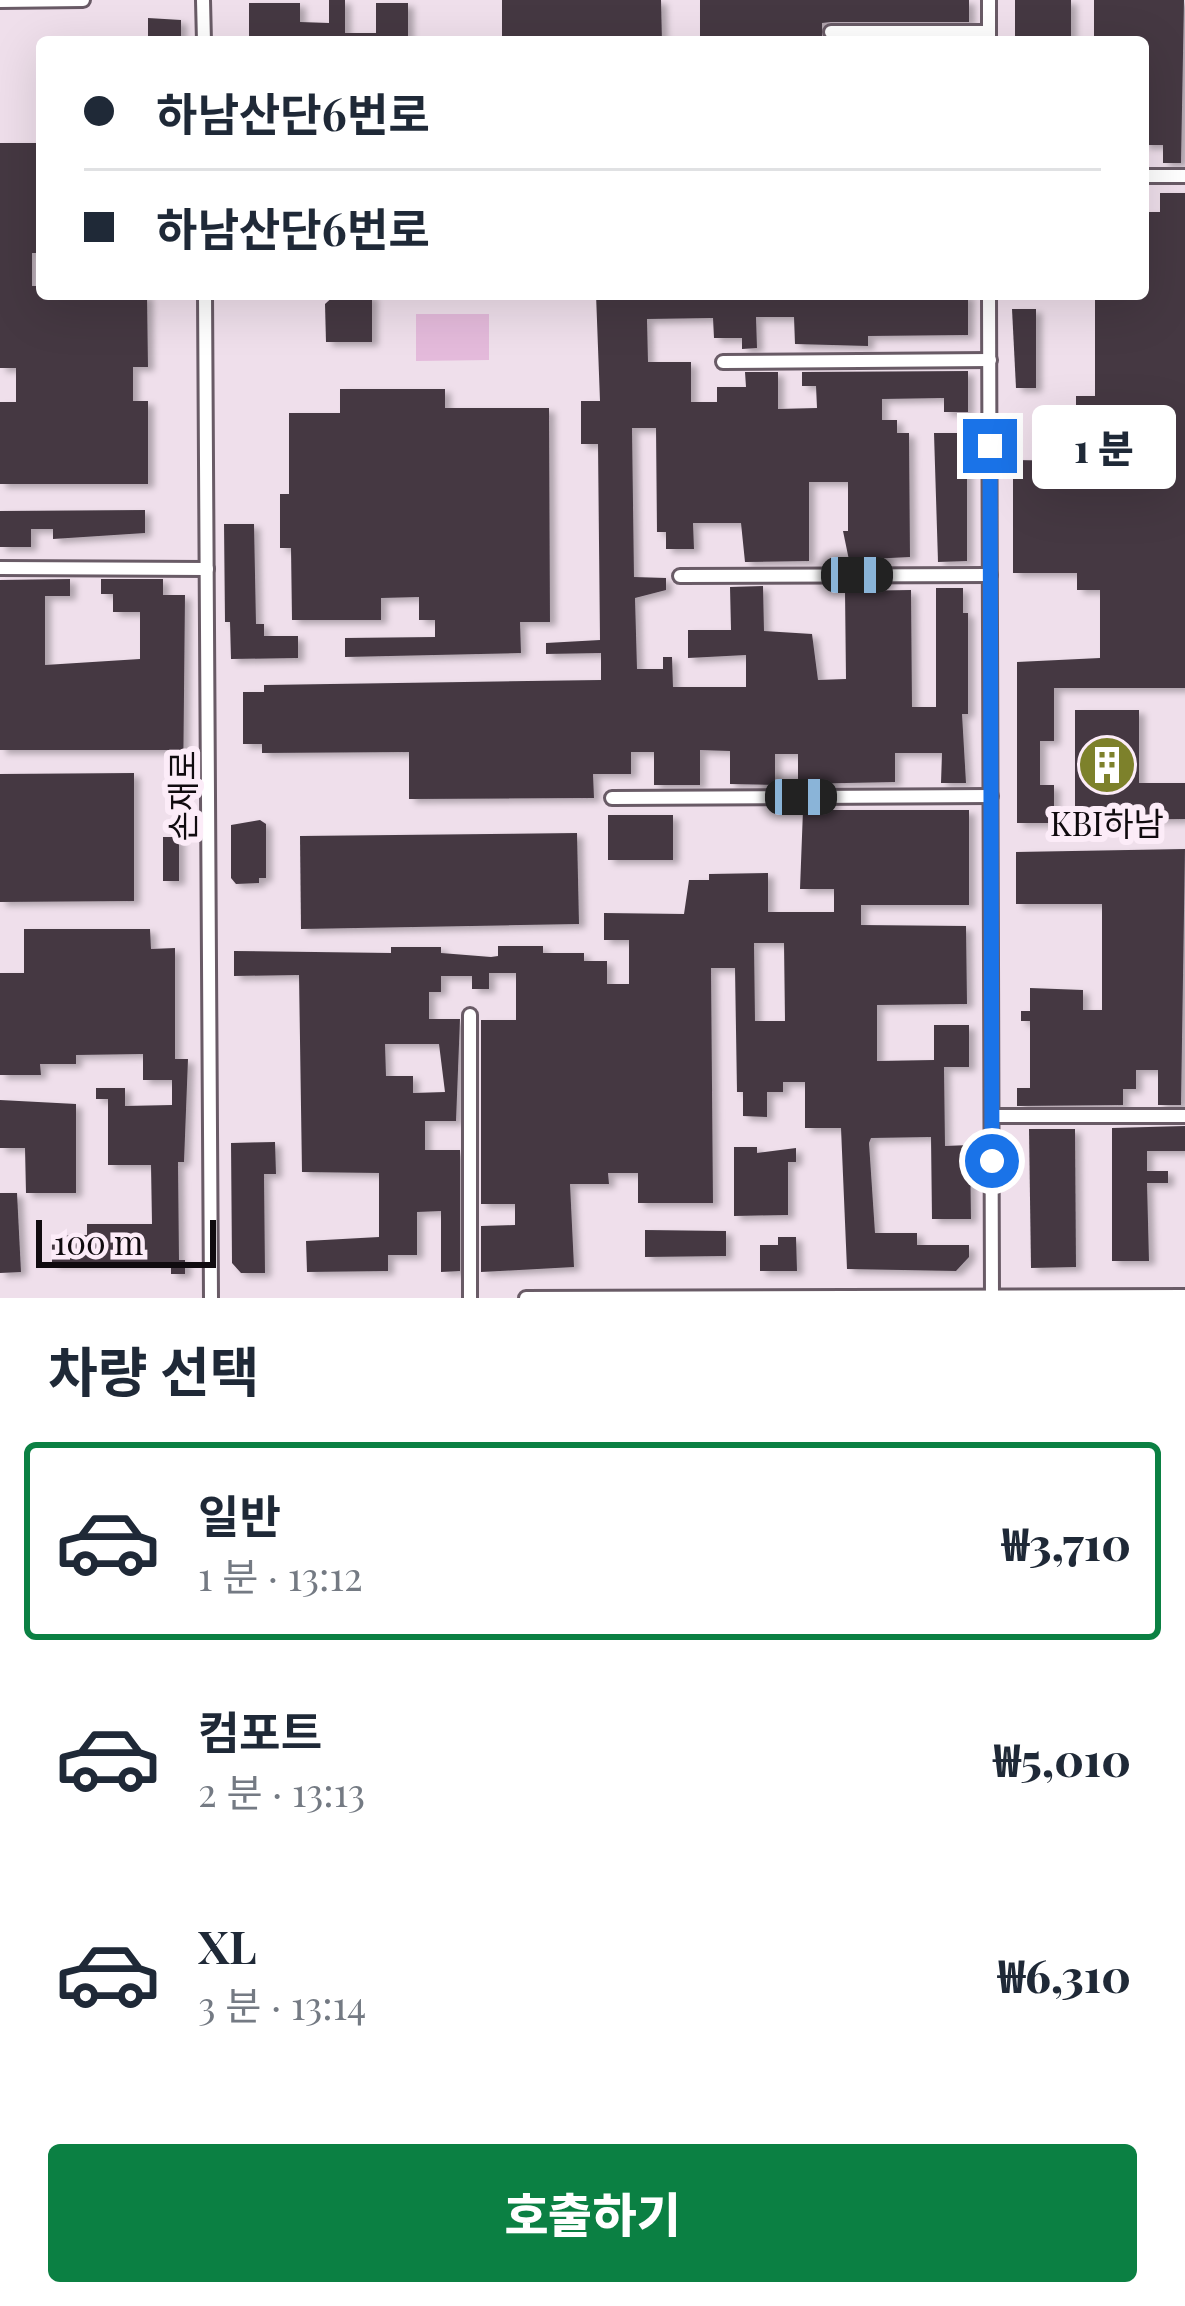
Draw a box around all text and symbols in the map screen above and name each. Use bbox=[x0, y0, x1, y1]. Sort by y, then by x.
text: 하남산단6번로 bbox=[156, 82, 430, 142]
text: 하남산단6번로 bbox=[156, 197, 430, 257]
callout: 1 분 bbox=[1032, 404, 1176, 488]
route end bbox=[963, 419, 1017, 473]
text: 1 분 bbox=[1074, 421, 1134, 473]
car bbox=[821, 557, 893, 593]
building icon: KBI하남 bbox=[1076, 734, 1138, 796]
street label: 손재로 bbox=[159, 750, 203, 842]
car bbox=[765, 779, 837, 815]
place label: KBI하남 bbox=[1050, 800, 1164, 844]
route start bbox=[965, 1134, 1019, 1188]
scale bar bbox=[36, 1214, 216, 1267]
text: 100 m bbox=[54, 1219, 143, 1263]
text: 차량 선택 bbox=[48, 1334, 259, 1406]
text: 일반 bbox=[198, 1484, 281, 1544]
icon: car bbox=[54, 1487, 162, 1595]
text: ₩3,710 bbox=[1002, 1512, 1131, 1572]
text: 1 분 · 13:12 bbox=[198, 1549, 363, 1601]
text: 컴포트 bbox=[198, 1700, 322, 1760]
icon: car bbox=[54, 1703, 162, 1811]
text: ₩5,010 bbox=[993, 1728, 1131, 1788]
text: 2 분 · 13:13 bbox=[198, 1765, 365, 1817]
text: XL bbox=[198, 1915, 257, 1975]
icon: car bbox=[54, 1919, 162, 2027]
text: ₩6,310 bbox=[998, 1944, 1131, 2004]
text: 3 분 · 13:14 bbox=[198, 1978, 366, 2030]
button: 호출하기 bbox=[48, 2144, 1137, 2282]

